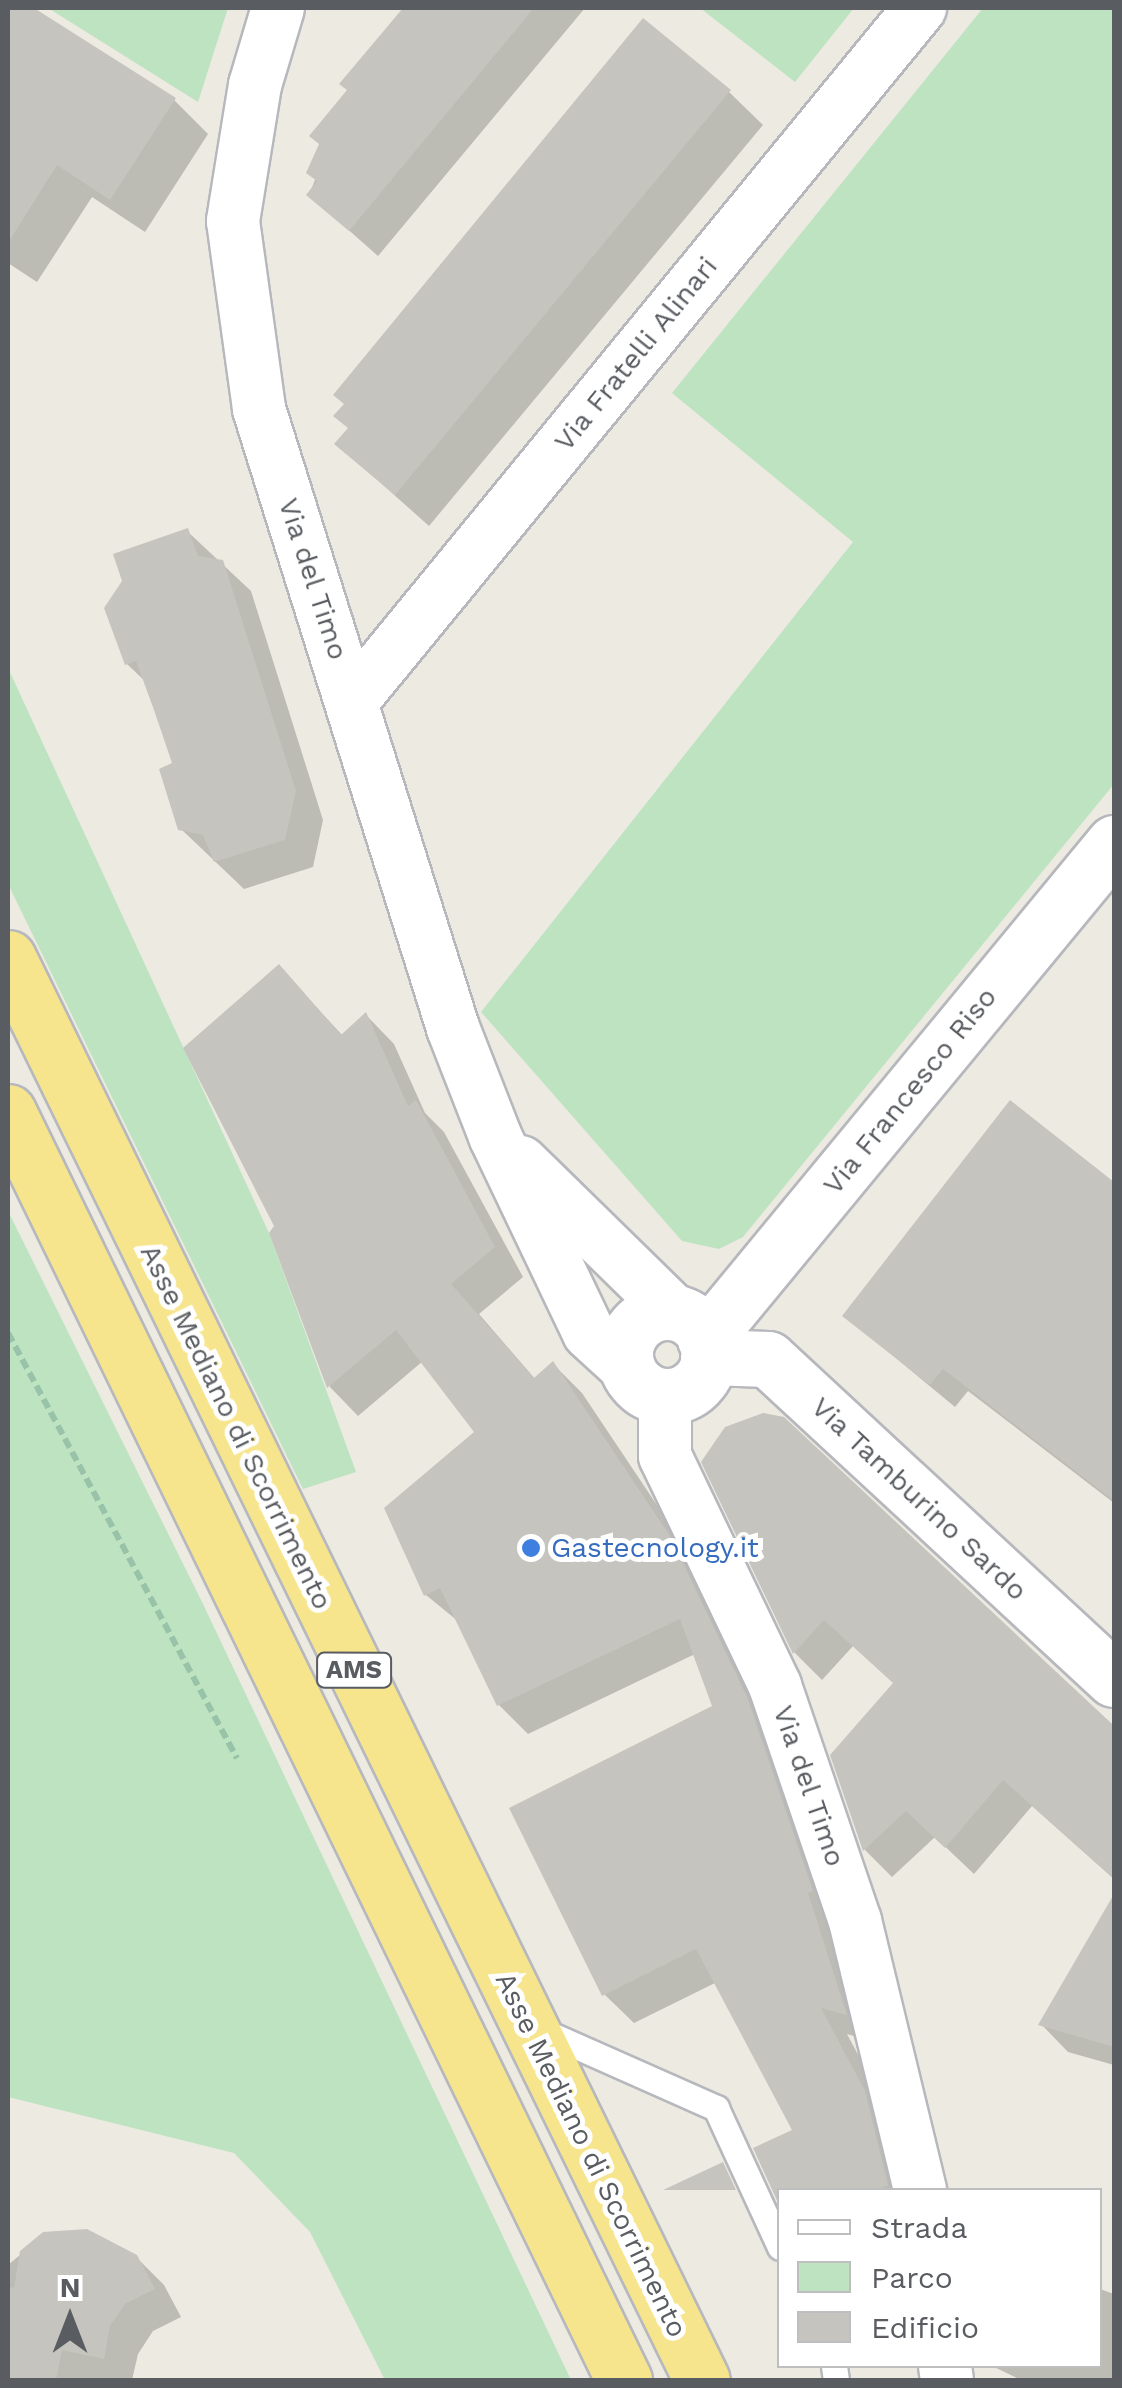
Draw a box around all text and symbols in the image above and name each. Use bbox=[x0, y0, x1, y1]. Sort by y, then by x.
street label: Via Fratelli Alinari bbox=[547, 249, 725, 459]
street label: Via del Timo bbox=[271, 493, 355, 665]
street label: Via Francesco Riso bbox=[816, 980, 1004, 1202]
street label: Asse Mediano di Scorrimento bbox=[133, 1239, 339, 1615]
street label: Via Tamburino Sardo bbox=[804, 1390, 1034, 1608]
place label: Gastecnology.it bbox=[551, 1531, 759, 1565]
marker: Gastecnology.it bbox=[520, 1537, 542, 1559]
road number: AMS bbox=[314, 1650, 394, 1690]
street label: Via del Timo bbox=[765, 1700, 853, 1872]
street label: Asse Mediano di Scorrimento bbox=[488, 1967, 694, 2343]
legend bbox=[777, 2188, 1102, 2368]
text: Strada bbox=[871, 2210, 967, 2245]
text: Parco bbox=[871, 2260, 953, 2295]
north arrow bbox=[20, 2268, 120, 2368]
text: N bbox=[60, 2271, 80, 2304]
text: Edificio bbox=[871, 2310, 979, 2345]

